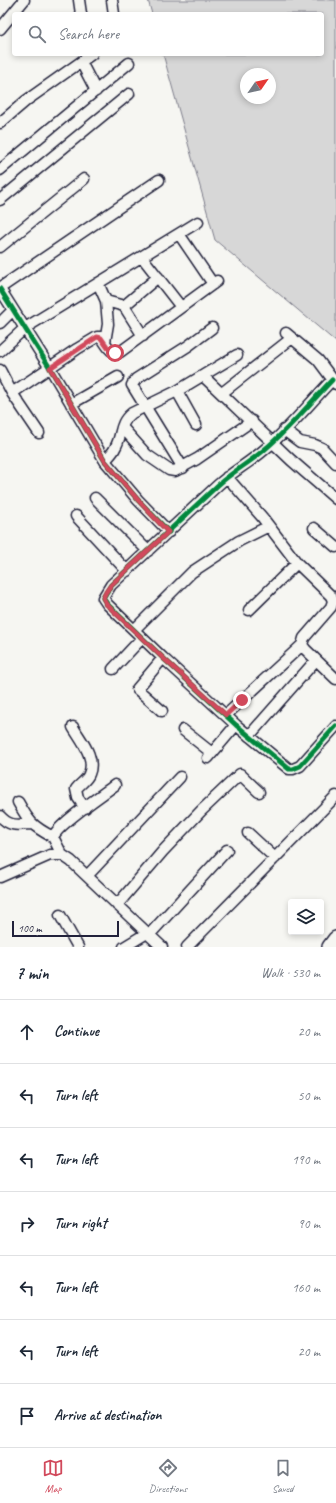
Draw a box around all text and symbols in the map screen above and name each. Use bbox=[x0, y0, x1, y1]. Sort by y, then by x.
search box bbox=[12, 12, 324, 56]
icon: search bbox=[26, 23, 48, 45]
text: Search here bbox=[58, 25, 119, 44]
north arrow bbox=[240, 68, 276, 104]
route start bbox=[106, 344, 124, 362]
route end bbox=[233, 691, 251, 709]
map controls bbox=[288, 899, 324, 935]
button: layers bbox=[288, 899, 324, 935]
scale bar bbox=[12, 919, 119, 938]
text: 100 m bbox=[18, 921, 42, 935]
text: 7 min bbox=[16, 963, 49, 984]
text: Walk · 530 m bbox=[261, 965, 320, 981]
icon: ahead bbox=[16, 1021, 38, 1043]
text: Continue bbox=[54, 1022, 99, 1041]
text: 20 m bbox=[298, 1024, 320, 1040]
icon: left bbox=[16, 1085, 38, 1107]
text: Turn left bbox=[54, 1086, 97, 1105]
text: 50 m bbox=[298, 1088, 320, 1104]
icon: left bbox=[16, 1149, 38, 1171]
text: Turn left bbox=[54, 1150, 97, 1169]
text: 190 m bbox=[292, 1152, 320, 1168]
icon: right bbox=[16, 1213, 38, 1235]
text: Turn right bbox=[54, 1214, 107, 1233]
text: 90 m bbox=[298, 1216, 320, 1232]
icon: left bbox=[16, 1277, 38, 1299]
text: Turn left bbox=[54, 1278, 97, 1297]
text: 160 m bbox=[292, 1280, 320, 1296]
icon: left bbox=[16, 1341, 38, 1363]
text: Turn left bbox=[54, 1342, 97, 1361]
text: 20 m bbox=[298, 1344, 320, 1360]
icon: arrive bbox=[16, 1405, 38, 1427]
text: Arrive at destination bbox=[54, 1406, 161, 1425]
tab: Map bbox=[42, 1457, 64, 1495]
tab: Directions bbox=[149, 1457, 187, 1495]
tab: Saved bbox=[272, 1457, 294, 1495]

